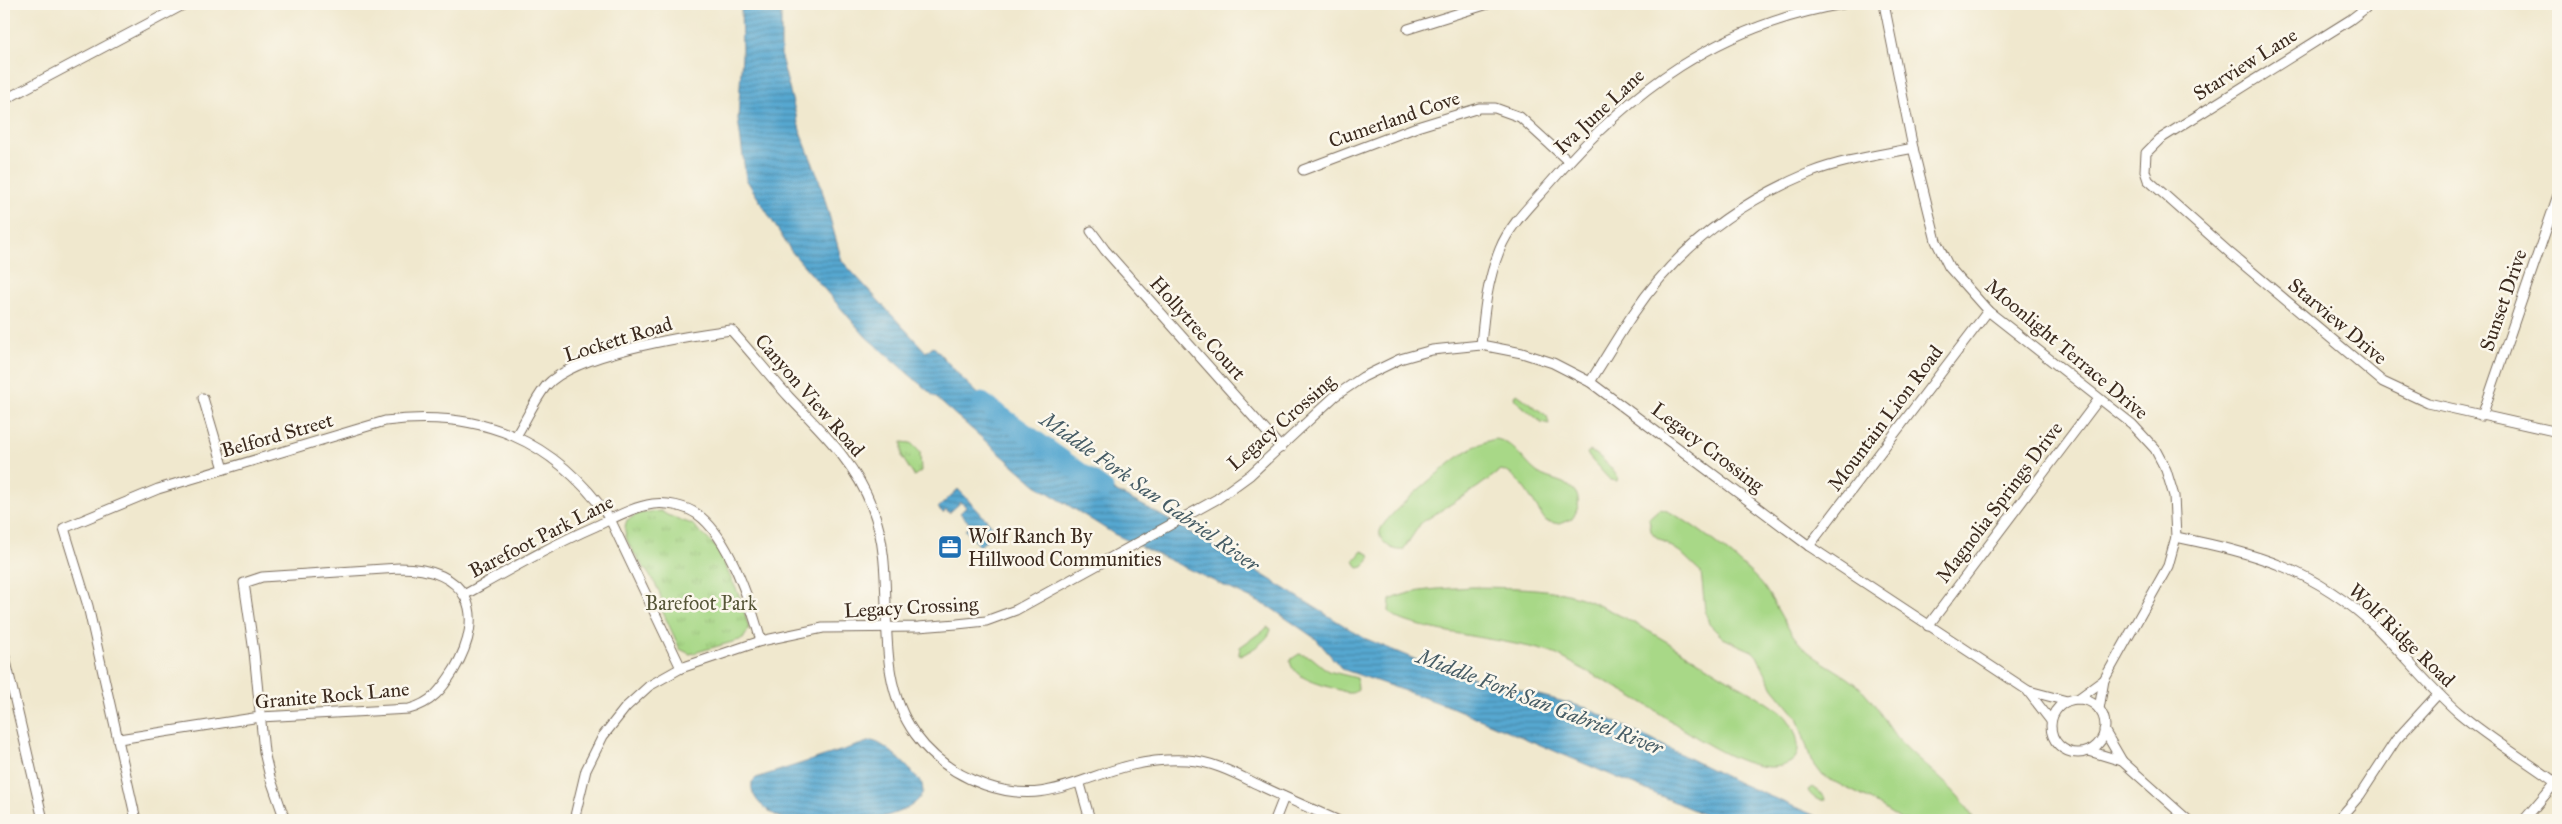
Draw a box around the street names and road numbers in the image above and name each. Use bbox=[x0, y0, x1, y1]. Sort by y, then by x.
street label: Starview Lane bbox=[2189, 23, 2301, 105]
street label: Iva June Lane bbox=[1549, 63, 1650, 160]
street label: Cumerland Cove bbox=[1325, 85, 1463, 153]
street label: Sunset Drive bbox=[2474, 246, 2532, 354]
street label: Hollytree Court bbox=[1145, 271, 1251, 385]
street label: Starview Drive bbox=[2284, 273, 2392, 369]
street label: Moonlight Terrace Drive bbox=[1980, 274, 2153, 425]
street label: Lockett Road bbox=[561, 311, 675, 367]
street label: Canyon View Road bbox=[750, 329, 870, 461]
street label: Mountain Lion Road bbox=[1822, 340, 1948, 496]
street label: Legacy Crossing bbox=[1222, 368, 1341, 476]
street label: Legacy Crossing bbox=[1646, 397, 1769, 498]
street label: Belford Street bbox=[218, 408, 336, 462]
street label: Magnolia Springs Drive bbox=[1931, 417, 2068, 588]
street label: Barefoot Park Lane bbox=[465, 489, 617, 583]
street label: Wolf Ridge Road bbox=[2343, 578, 2460, 693]
street label: Legacy Crossing bbox=[843, 591, 980, 624]
street label: Granite Rock Lane bbox=[254, 676, 410, 714]

